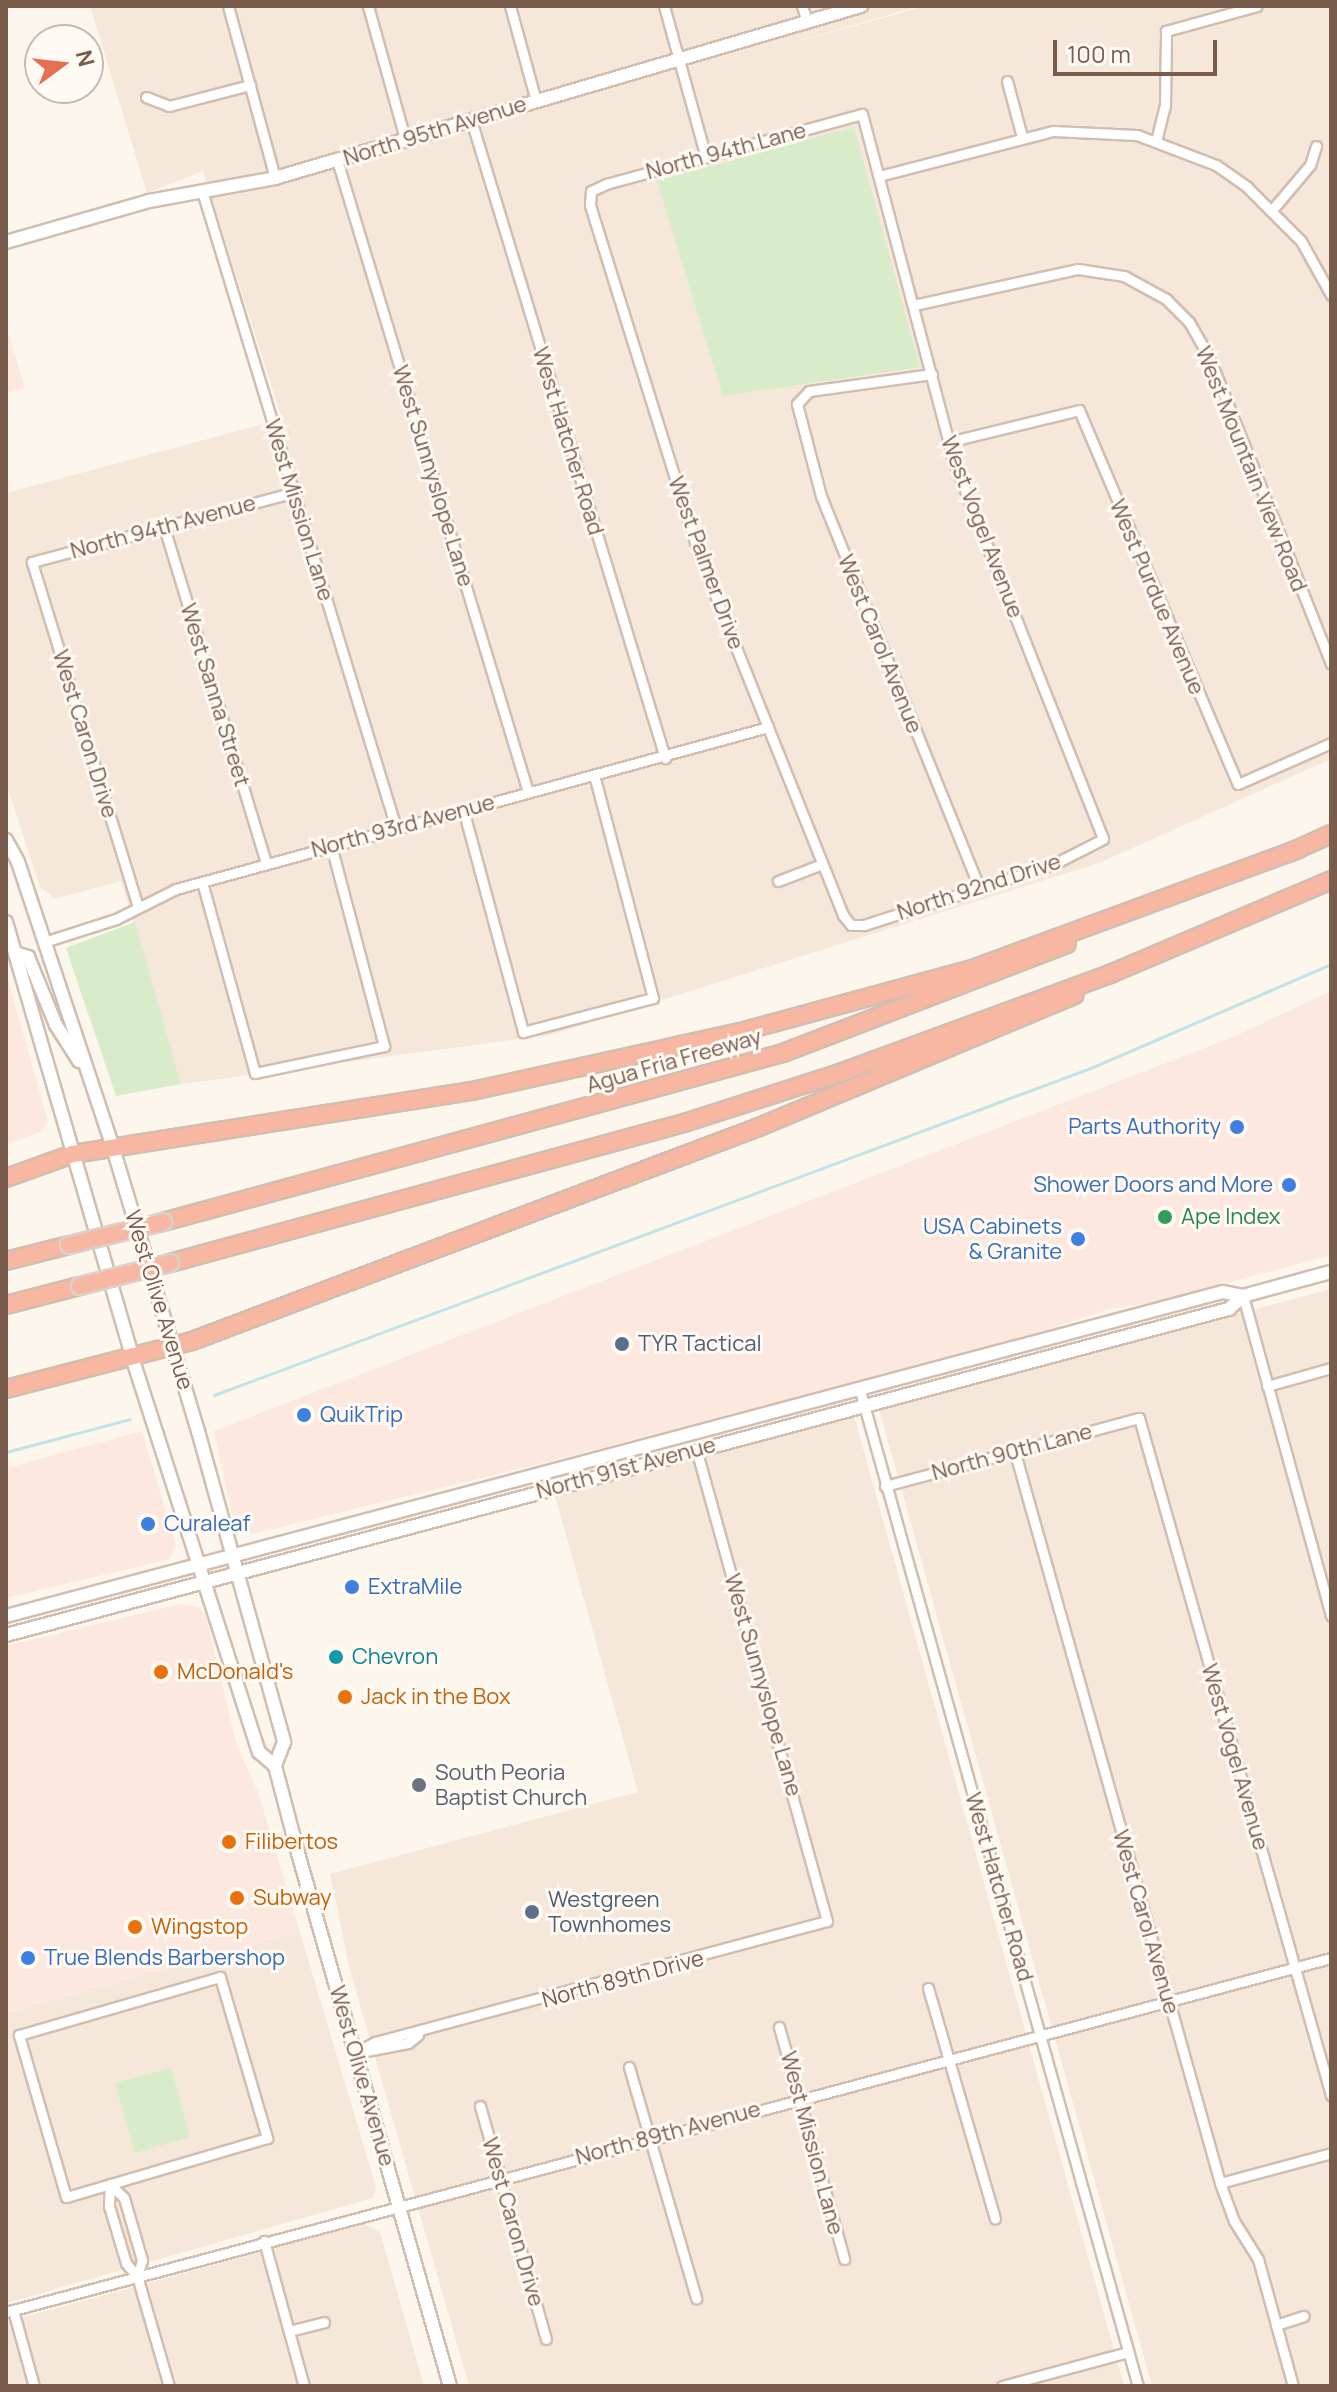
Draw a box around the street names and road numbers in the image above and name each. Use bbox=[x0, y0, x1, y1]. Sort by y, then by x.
street label: North 95th Avenue bbox=[340, 91, 530, 171]
street label: North 94th Lane bbox=[643, 117, 809, 185]
street label: West Mountain View Road bbox=[1190, 343, 1312, 595]
street label: West Hatcher Road bbox=[527, 344, 609, 538]
street label: West Sunnyslope Lane bbox=[387, 362, 479, 590]
street label: West Mission Lane bbox=[259, 416, 339, 604]
street label: West Vogel Avenue bbox=[935, 432, 1029, 622]
street label: West Palmer Drive bbox=[662, 473, 750, 653]
street label: North 94th Avenue bbox=[68, 490, 258, 564]
street label: West Purdue Avenue bbox=[1104, 495, 1210, 699]
street label: West Carol Avenue bbox=[832, 551, 928, 737]
street label: West Sanna Street bbox=[175, 600, 255, 790]
street label: West Caron Drive bbox=[47, 647, 123, 821]
street label: North 93rd Avenue bbox=[309, 789, 497, 863]
street label: North 92nd Drive bbox=[894, 848, 1064, 926]
street label: Agua Fria Freeway bbox=[583, 1023, 765, 1099]
street label: West Olive Avenue bbox=[119, 1207, 199, 1393]
street label: North 90th Lane bbox=[929, 1418, 1095, 1486]
street label: North 91st Avenue bbox=[533, 1431, 719, 1505]
street label: West Sunnyslope Lane bbox=[719, 1571, 807, 1799]
street label: West Vogel Avenue bbox=[1196, 1661, 1274, 1853]
street label: West Hatcher Road bbox=[959, 1790, 1039, 1984]
street label: West Carol Avenue bbox=[1107, 1827, 1185, 2017]
street label: North 89th Drive bbox=[539, 1945, 707, 2013]
street label: West Olive Avenue bbox=[324, 1983, 400, 2169]
street label: West Mission Lane bbox=[775, 2049, 849, 2237]
street label: North 89th Avenue bbox=[573, 2096, 763, 2170]
street label: West Caron Drive bbox=[476, 2135, 550, 2309]

